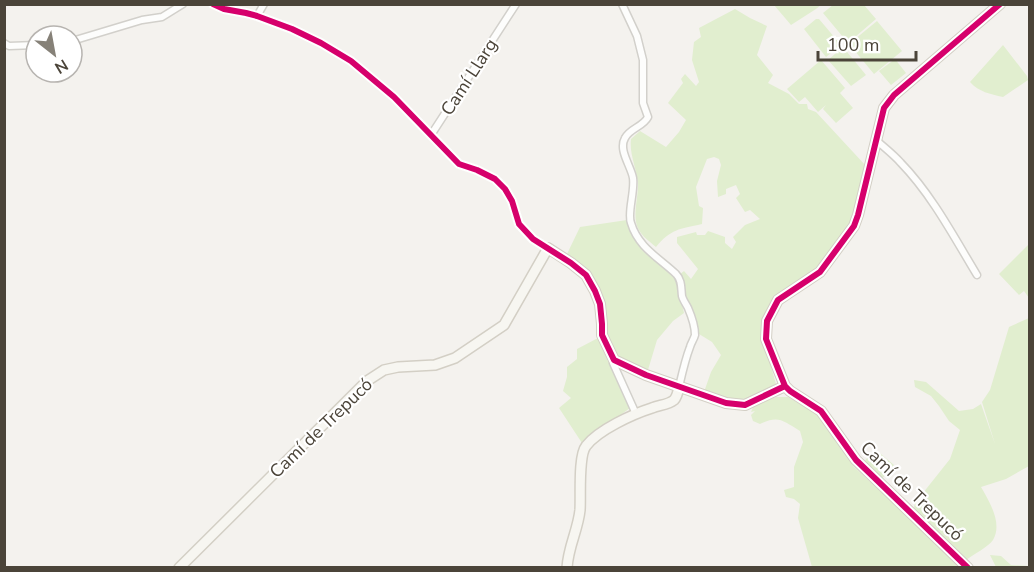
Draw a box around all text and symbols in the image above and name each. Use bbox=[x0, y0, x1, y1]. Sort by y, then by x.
north arrow bbox=[24, 24, 84, 84]
scale bar bbox=[818, 24, 916, 62]
text: 100 m bbox=[827, 33, 879, 57]
street label: Camí Llarg bbox=[435, 34, 503, 120]
text: N bbox=[50, 53, 72, 79]
street label: Camí de Trepucó bbox=[264, 373, 378, 483]
street label: Camí de Trepucó bbox=[855, 436, 969, 546]

